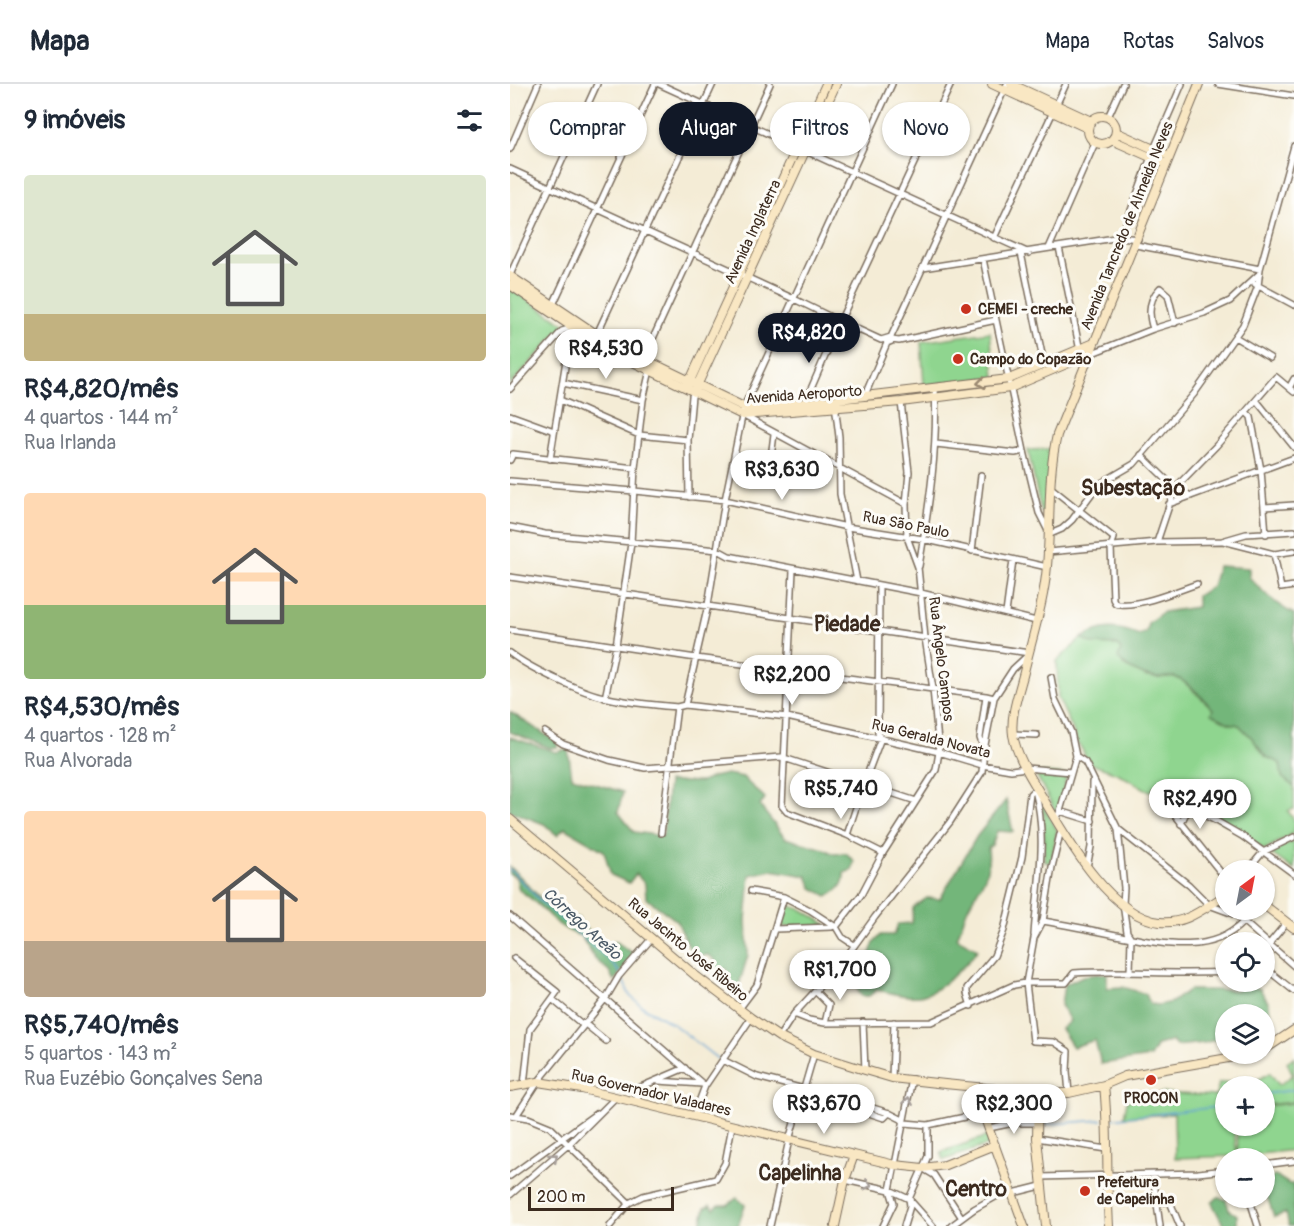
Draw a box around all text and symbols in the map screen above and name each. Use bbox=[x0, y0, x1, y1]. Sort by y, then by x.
text: Mapa bbox=[30, 24, 89, 59]
text: Mapa bbox=[1045, 28, 1090, 55]
text: Rotas bbox=[1123, 28, 1174, 55]
text: Salvos bbox=[1207, 28, 1264, 55]
chip: Comprar bbox=[528, 102, 647, 156]
chip: Alugar bbox=[659, 102, 758, 156]
chip: Filtros bbox=[770, 102, 870, 156]
chip: Novo bbox=[882, 102, 970, 156]
text: 9 imóveis bbox=[24, 104, 125, 136]
icon: filters bbox=[453, 104, 486, 137]
street label: Avenida Tancredo de Almeida Neves bbox=[1076, 119, 1178, 333]
street label: Avenida Inglaterra bbox=[721, 177, 785, 287]
icon: home bbox=[201, 214, 309, 322]
place label: CEMEI - creche bbox=[978, 300, 1074, 319]
marker: CEMEI - creche bbox=[959, 302, 973, 316]
pin: R$4,820 bbox=[754, 313, 864, 364]
text: R$4,820 bbox=[772, 320, 846, 345]
pin: R$4,530 bbox=[551, 329, 661, 380]
text: R$4,530 bbox=[569, 336, 643, 361]
place label: Campo do Copazão bbox=[970, 350, 1091, 369]
marker: Campo do Copazão bbox=[951, 352, 965, 366]
text: R$4,820/mês bbox=[24, 373, 178, 405]
one-way arrow bbox=[976, 376, 985, 389]
street label: Avenida Aeroporto bbox=[745, 381, 863, 409]
text: 4 quartos · 144 m² bbox=[24, 405, 179, 430]
text: Rua Irlanda bbox=[24, 430, 116, 455]
pin: R$3,630 bbox=[727, 450, 837, 501]
text: R$3,630 bbox=[744, 457, 820, 482]
district label: Subestação bbox=[1081, 475, 1186, 502]
street label: Rua São Paulo bbox=[861, 507, 951, 543]
icon: home bbox=[201, 532, 309, 640]
street label: Rua Ângelo Campos bbox=[924, 596, 958, 723]
district label: Piedade bbox=[814, 611, 881, 638]
pin: R$2,200 bbox=[737, 655, 847, 706]
text: R$2,200 bbox=[753, 662, 831, 687]
text: R$4,530/mês bbox=[24, 691, 179, 723]
street label: Rua Geralda Novata bbox=[870, 715, 992, 763]
text: 4 quartos · 128 m² bbox=[24, 723, 177, 748]
text: Rua Alvorada bbox=[24, 748, 132, 773]
pin: R$5,740 bbox=[786, 769, 896, 820]
text: R$5,740 bbox=[804, 776, 878, 801]
pin: R$2,490 bbox=[1145, 779, 1255, 830]
text: R$2,490 bbox=[1163, 786, 1237, 811]
icon: home bbox=[201, 850, 309, 958]
north arrow bbox=[1215, 860, 1275, 920]
map controls bbox=[1215, 860, 1275, 1208]
water label: Córrego Areão bbox=[539, 884, 626, 965]
street label: Rua Jacinto José Ribeiro bbox=[624, 894, 752, 1006]
button: locate bbox=[1215, 932, 1275, 992]
pin: R$1,700 bbox=[785, 950, 895, 1001]
text: R$1,700 bbox=[803, 957, 877, 982]
button: layers bbox=[1215, 1004, 1275, 1064]
text: R$5,740/mês bbox=[24, 1009, 178, 1041]
text: 5 quartos · 143 m² bbox=[24, 1041, 177, 1066]
street label: Rua Governador Valadares bbox=[569, 1065, 733, 1121]
text: Rua Euzébio Gonçalves Sena bbox=[24, 1066, 263, 1091]
marker: PROCON bbox=[1144, 1073, 1158, 1087]
button: + bbox=[1215, 1076, 1275, 1136]
pin: R$3,670 bbox=[769, 1084, 879, 1135]
pin: R$2,300 bbox=[959, 1084, 1069, 1135]
place label: PROCON bbox=[1124, 1089, 1178, 1108]
text: R$3,670 bbox=[787, 1091, 861, 1116]
text: R$2,300 bbox=[975, 1091, 1053, 1116]
one-way arrow bbox=[902, 1096, 914, 1106]
button: − bbox=[1215, 1148, 1275, 1208]
one-way arrow bbox=[547, 1153, 558, 1164]
district label: Capelinha bbox=[758, 1160, 842, 1187]
place label: Prefeitura de Capelinha bbox=[1097, 1173, 1174, 1209]
district label: Centro bbox=[945, 1176, 1007, 1203]
one-way arrow bbox=[862, 1178, 872, 1191]
scale bar bbox=[528, 1184, 674, 1212]
marker: Prefeitura de Capelinha bbox=[1078, 1184, 1092, 1198]
text: 200 m bbox=[537, 1187, 585, 1207]

